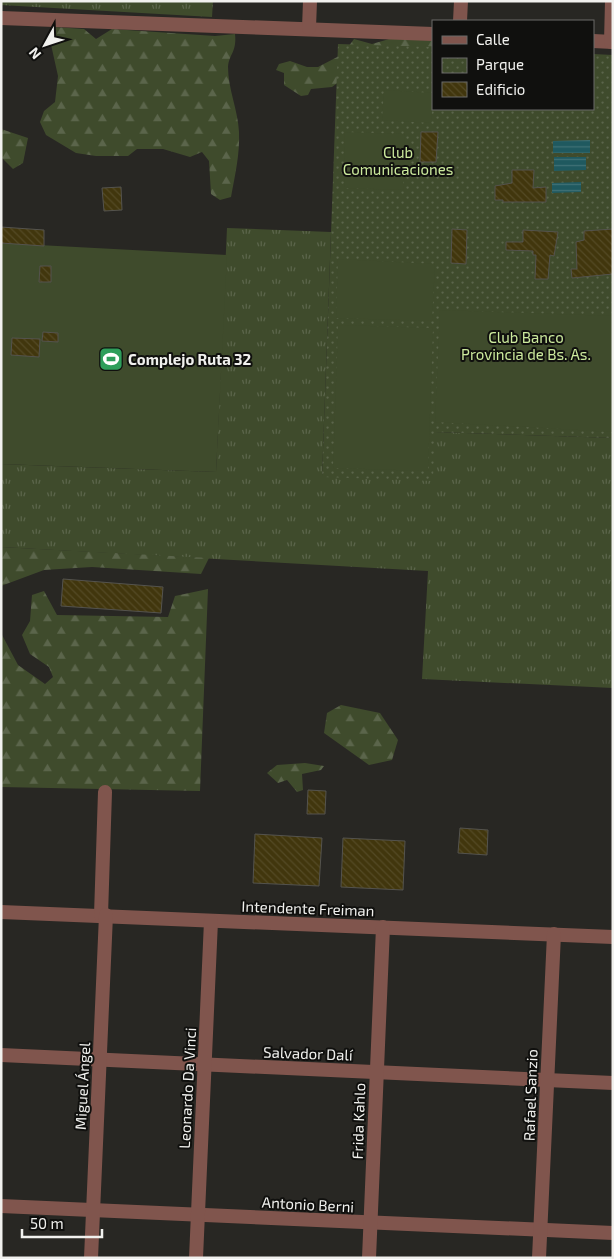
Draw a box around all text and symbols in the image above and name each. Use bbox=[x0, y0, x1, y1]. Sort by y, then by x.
north arrow bbox=[20, 20, 70, 70]
legend bbox=[432, 20, 594, 110]
text: Calle bbox=[476, 30, 510, 48]
text: N bbox=[25, 44, 44, 63]
text: Parque bbox=[476, 55, 524, 73]
text: Edificio bbox=[476, 80, 525, 98]
park label: Club Comunicaciones bbox=[343, 143, 453, 178]
park label: Club Banco Provincia de Bs. As. bbox=[461, 328, 591, 363]
sports icon: Complejo Ruta 32 bbox=[98, 346, 124, 372]
place label: Complejo Ruta 32 bbox=[128, 350, 252, 368]
street label: Intendente Freiman bbox=[241, 897, 375, 919]
street label: Leonardo Da Vinci bbox=[175, 1027, 199, 1149]
street label: Miguel Ángel bbox=[71, 1041, 93, 1130]
street label: Salvador Dalí bbox=[263, 1042, 354, 1064]
street label: Rafael Sanzio bbox=[519, 1049, 541, 1141]
street label: Frida Kahlo bbox=[348, 1082, 368, 1160]
street label: Antonio Berni bbox=[261, 1193, 355, 1215]
scale bar bbox=[22, 1206, 102, 1238]
text: 50 m bbox=[30, 1214, 64, 1232]

